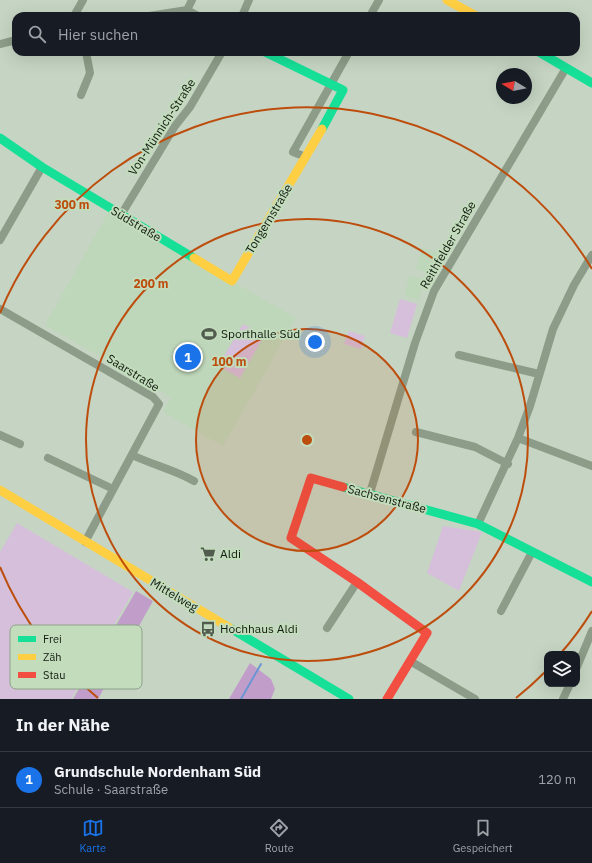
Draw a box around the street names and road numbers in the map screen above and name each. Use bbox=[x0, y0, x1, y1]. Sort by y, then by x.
street label: Von-Münnich-Straße bbox=[125, 75, 199, 178]
street label: Tongernstraße bbox=[242, 181, 295, 256]
street label: Reithfelder Straße bbox=[416, 198, 479, 291]
street label: Südstraße bbox=[108, 203, 164, 245]
street label: Saarstraße bbox=[104, 351, 163, 395]
street label: Sachsenstraße bbox=[346, 481, 428, 516]
street label: Mittelweg bbox=[148, 575, 201, 615]

